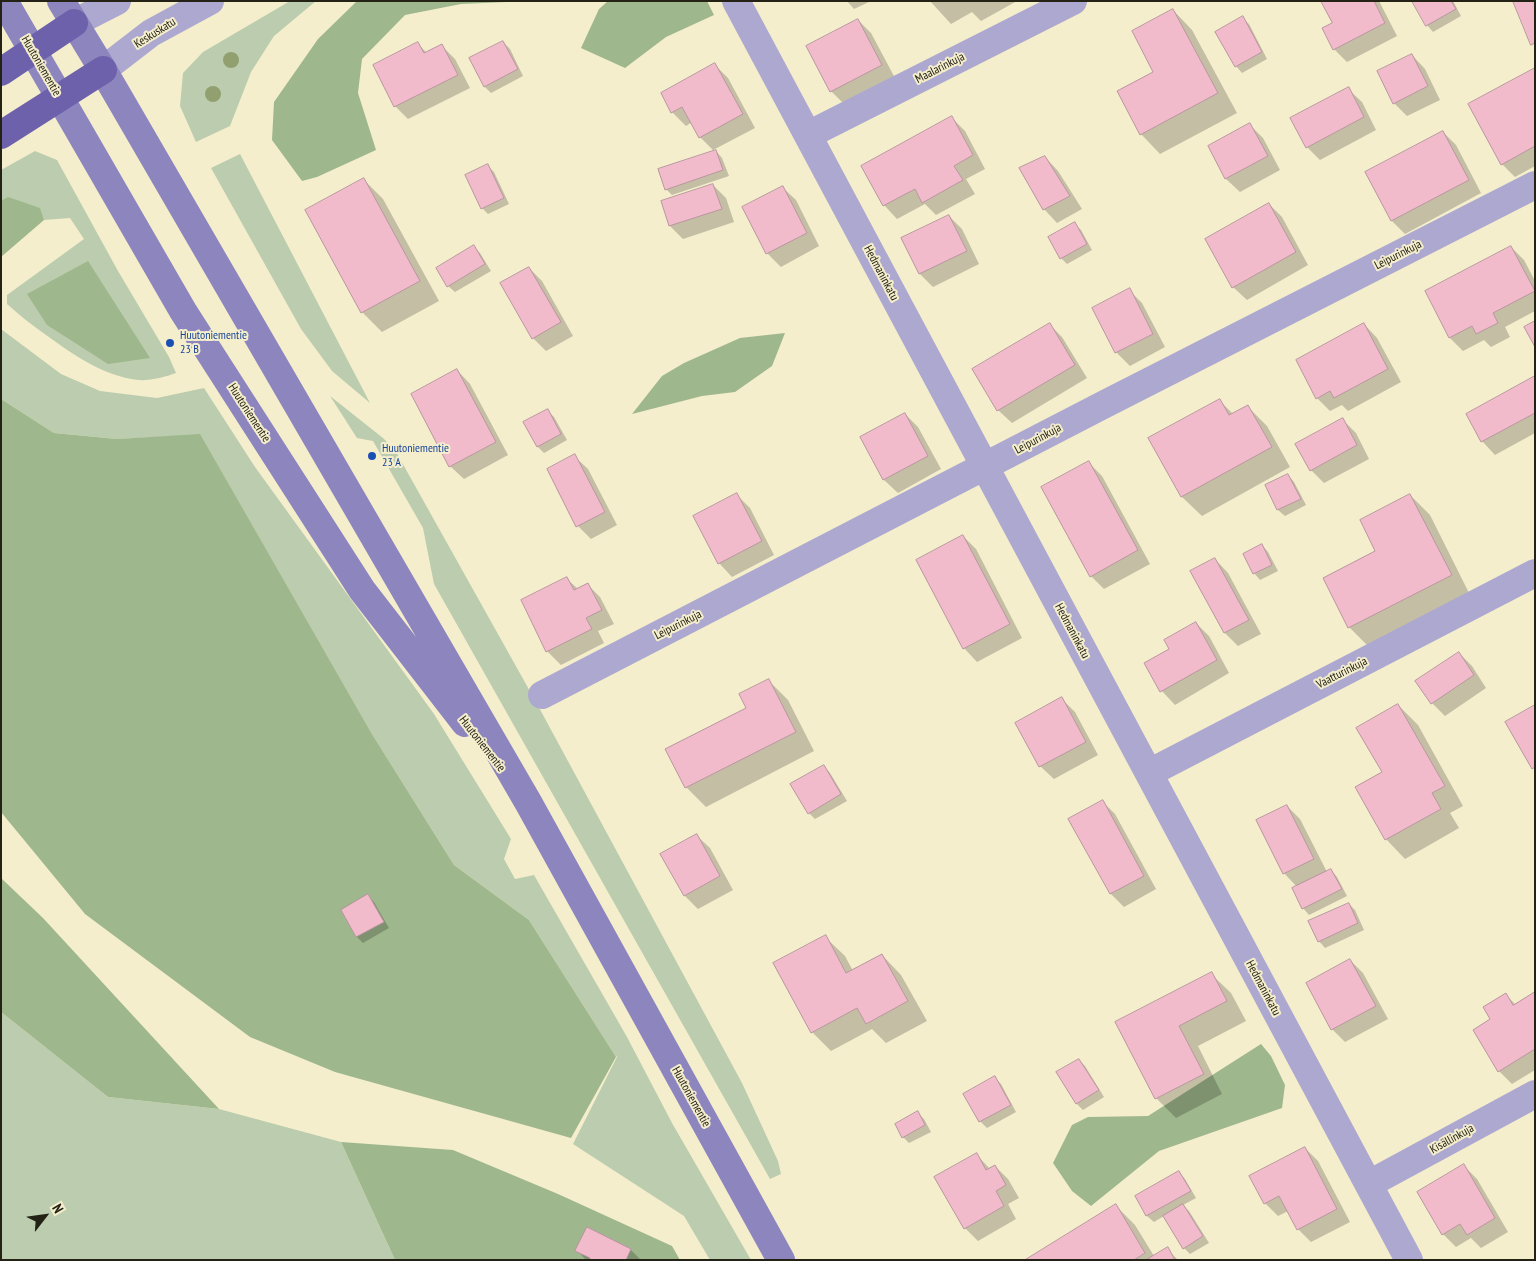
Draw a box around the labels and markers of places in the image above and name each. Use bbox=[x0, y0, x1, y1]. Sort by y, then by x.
place label: Huutoniementie 23 B bbox=[180, 329, 247, 357]
marker: Huutoniementie 23 B bbox=[164, 337, 176, 349]
place label: Huutoniementie 23 A bbox=[382, 442, 449, 470]
marker: Huutoniementie 23 A bbox=[366, 450, 378, 462]

